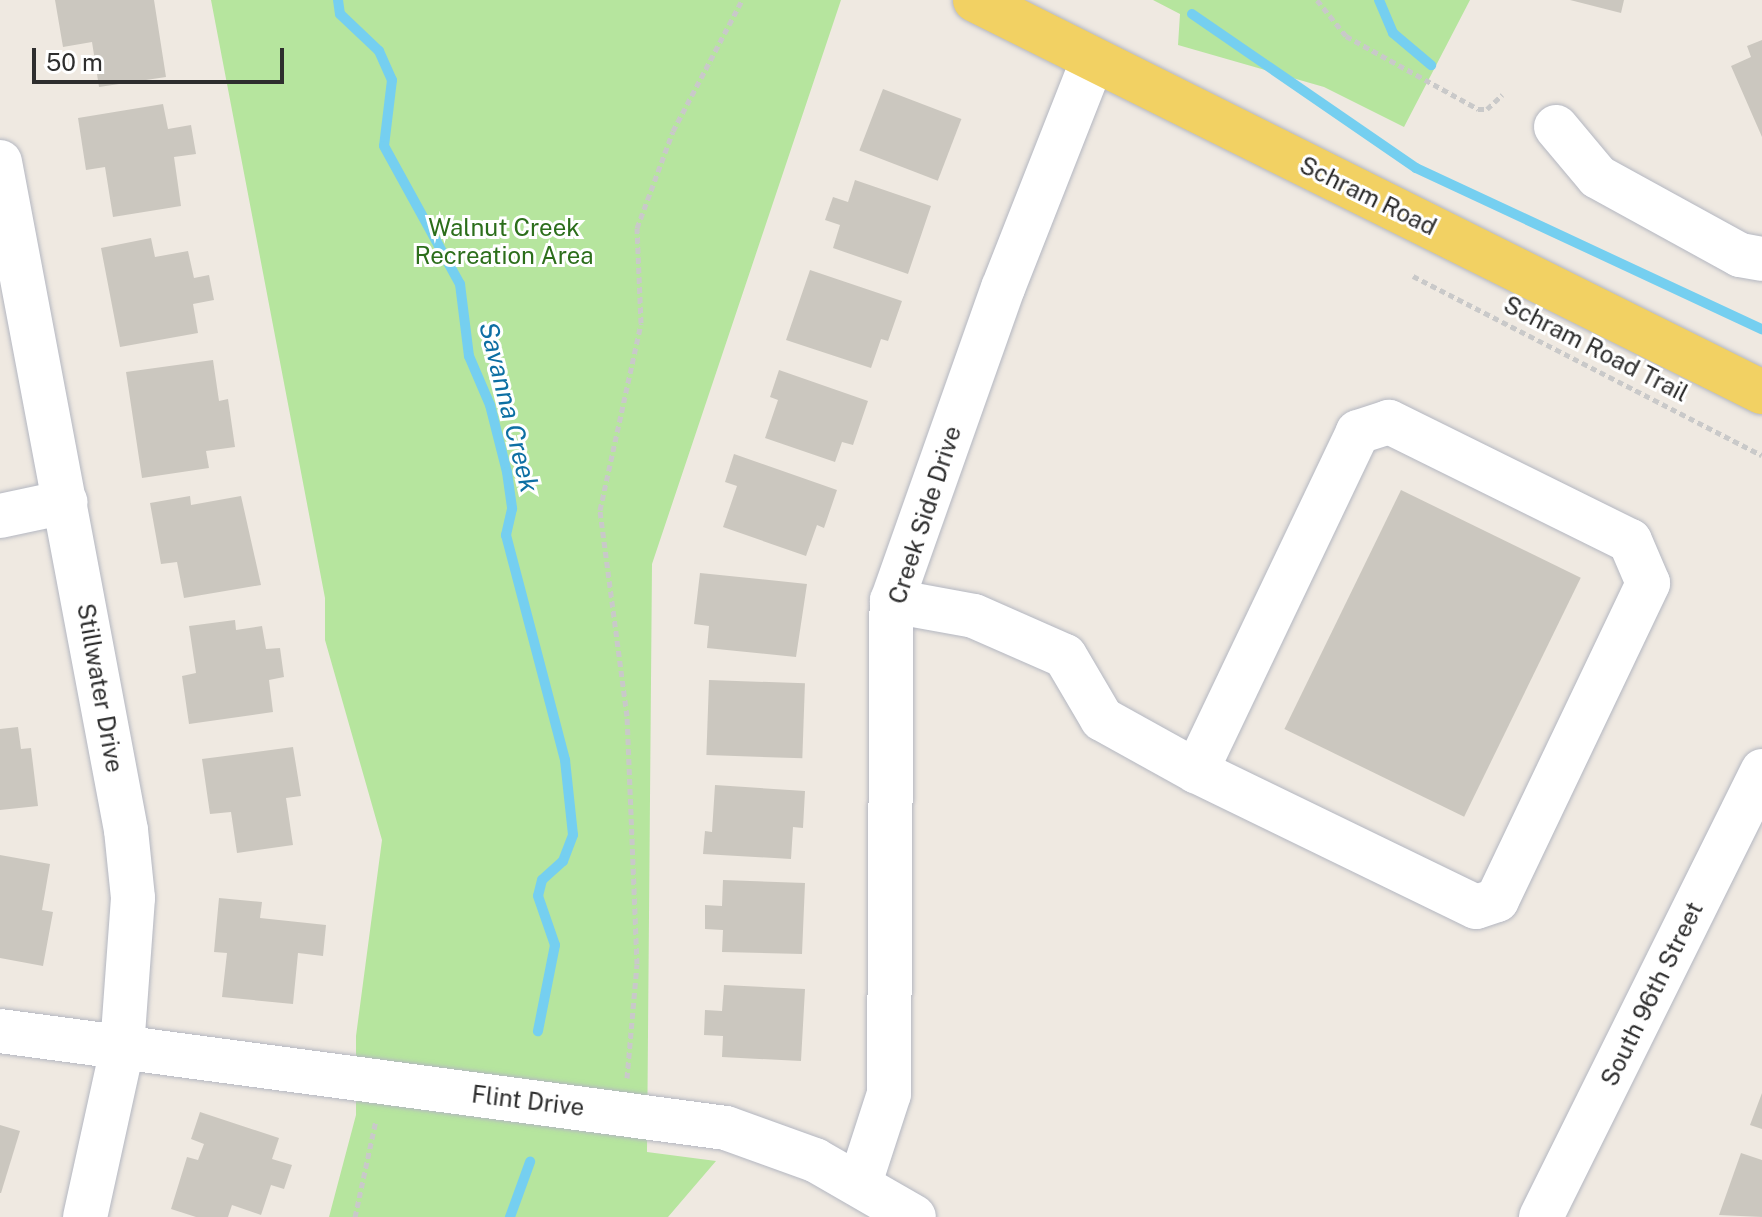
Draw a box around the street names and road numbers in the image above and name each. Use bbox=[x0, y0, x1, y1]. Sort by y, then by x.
street label: Schram Road bbox=[1295, 151, 1441, 241]
street label: Schram Road Trail bbox=[1499, 290, 1693, 408]
street label: Creek Side Drive bbox=[883, 422, 967, 608]
street label: Stillwater Drive bbox=[71, 601, 129, 775]
street label: South 96th Street bbox=[1595, 897, 1709, 1091]
street label: Flint Drive bbox=[470, 1080, 586, 1122]

